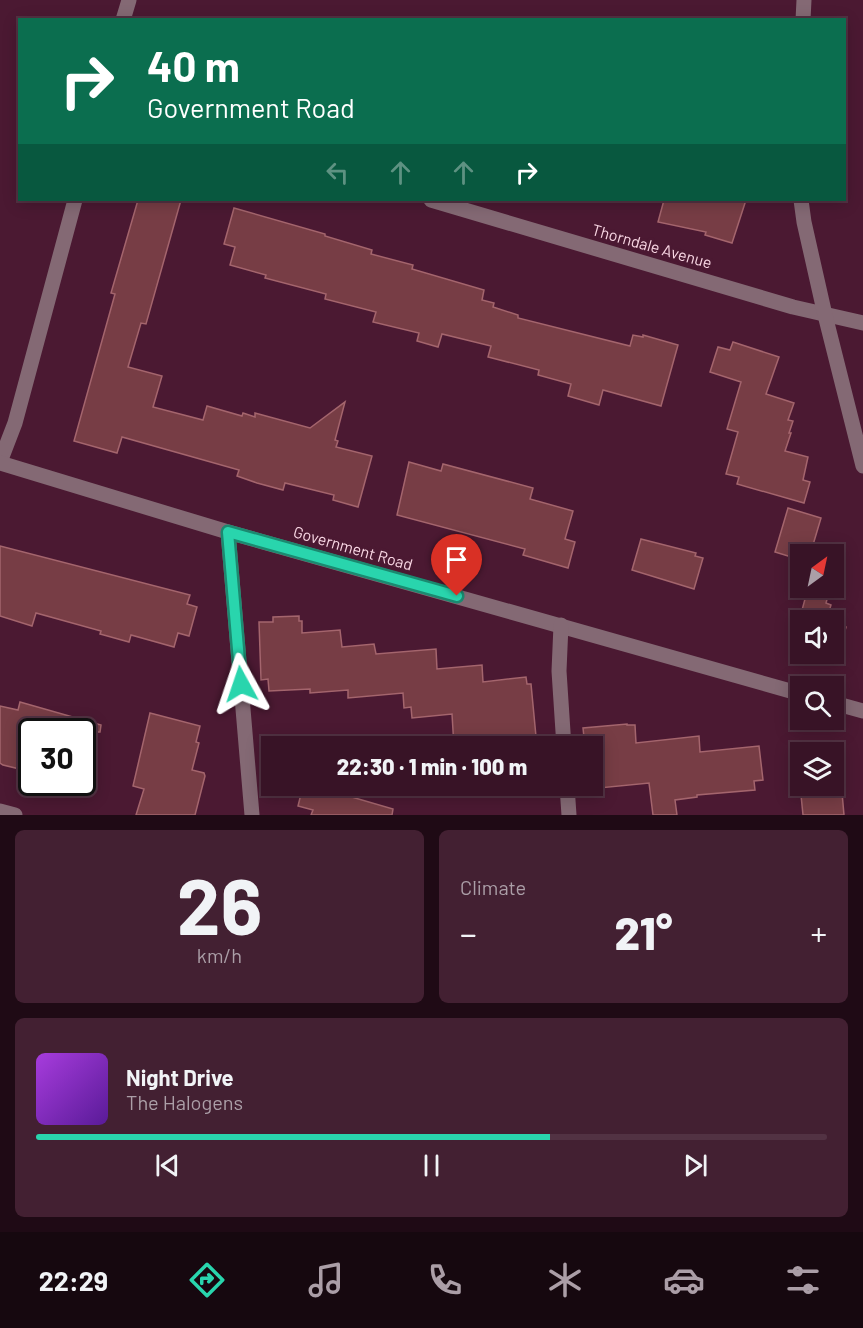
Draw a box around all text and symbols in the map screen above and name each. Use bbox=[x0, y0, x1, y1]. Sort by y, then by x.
text: 40 m bbox=[147, 40, 240, 90]
icon: right bbox=[48, 42, 126, 120]
text: Government Road bbox=[147, 91, 355, 123]
icon: left bbox=[321, 156, 354, 189]
icon: ahead bbox=[384, 156, 417, 189]
icon: ahead bbox=[447, 156, 480, 189]
icon: right bbox=[510, 156, 543, 189]
street label: Thorndale Avenue bbox=[590, 219, 714, 272]
street label: Government Road bbox=[291, 521, 415, 574]
pin bbox=[431, 534, 482, 596]
icon: arrive bbox=[440, 543, 473, 576]
north arrow bbox=[790, 544, 844, 598]
map controls bbox=[790, 544, 844, 796]
button: sound bbox=[790, 610, 844, 664]
position arrow bbox=[209, 652, 273, 716]
button: search bbox=[790, 676, 844, 730]
speed limit sign: 30 bbox=[18, 718, 96, 796]
button: layers bbox=[790, 742, 844, 796]
text: 22:30 · 1 min · 100 m bbox=[337, 753, 527, 779]
text: 26 bbox=[177, 857, 262, 951]
text: Climate bbox=[460, 875, 526, 899]
text: 21° bbox=[614, 905, 673, 959]
text: − bbox=[460, 913, 477, 953]
text: + bbox=[810, 913, 827, 953]
text: km/h bbox=[197, 943, 242, 967]
text: Night Drive bbox=[126, 1064, 234, 1090]
text: The Halogens bbox=[126, 1090, 243, 1114]
icon: previous bbox=[151, 1149, 184, 1182]
icon: pause bbox=[415, 1149, 448, 1182]
icon: next bbox=[679, 1149, 712, 1182]
icon: directions bbox=[186, 1259, 228, 1301]
icon: music bbox=[305, 1259, 347, 1301]
icon: phone bbox=[424, 1259, 466, 1301]
icon: climate bbox=[544, 1259, 586, 1301]
icon: car bbox=[663, 1259, 705, 1301]
icon: filters bbox=[782, 1259, 824, 1301]
text: 22:29 bbox=[39, 1264, 108, 1296]

